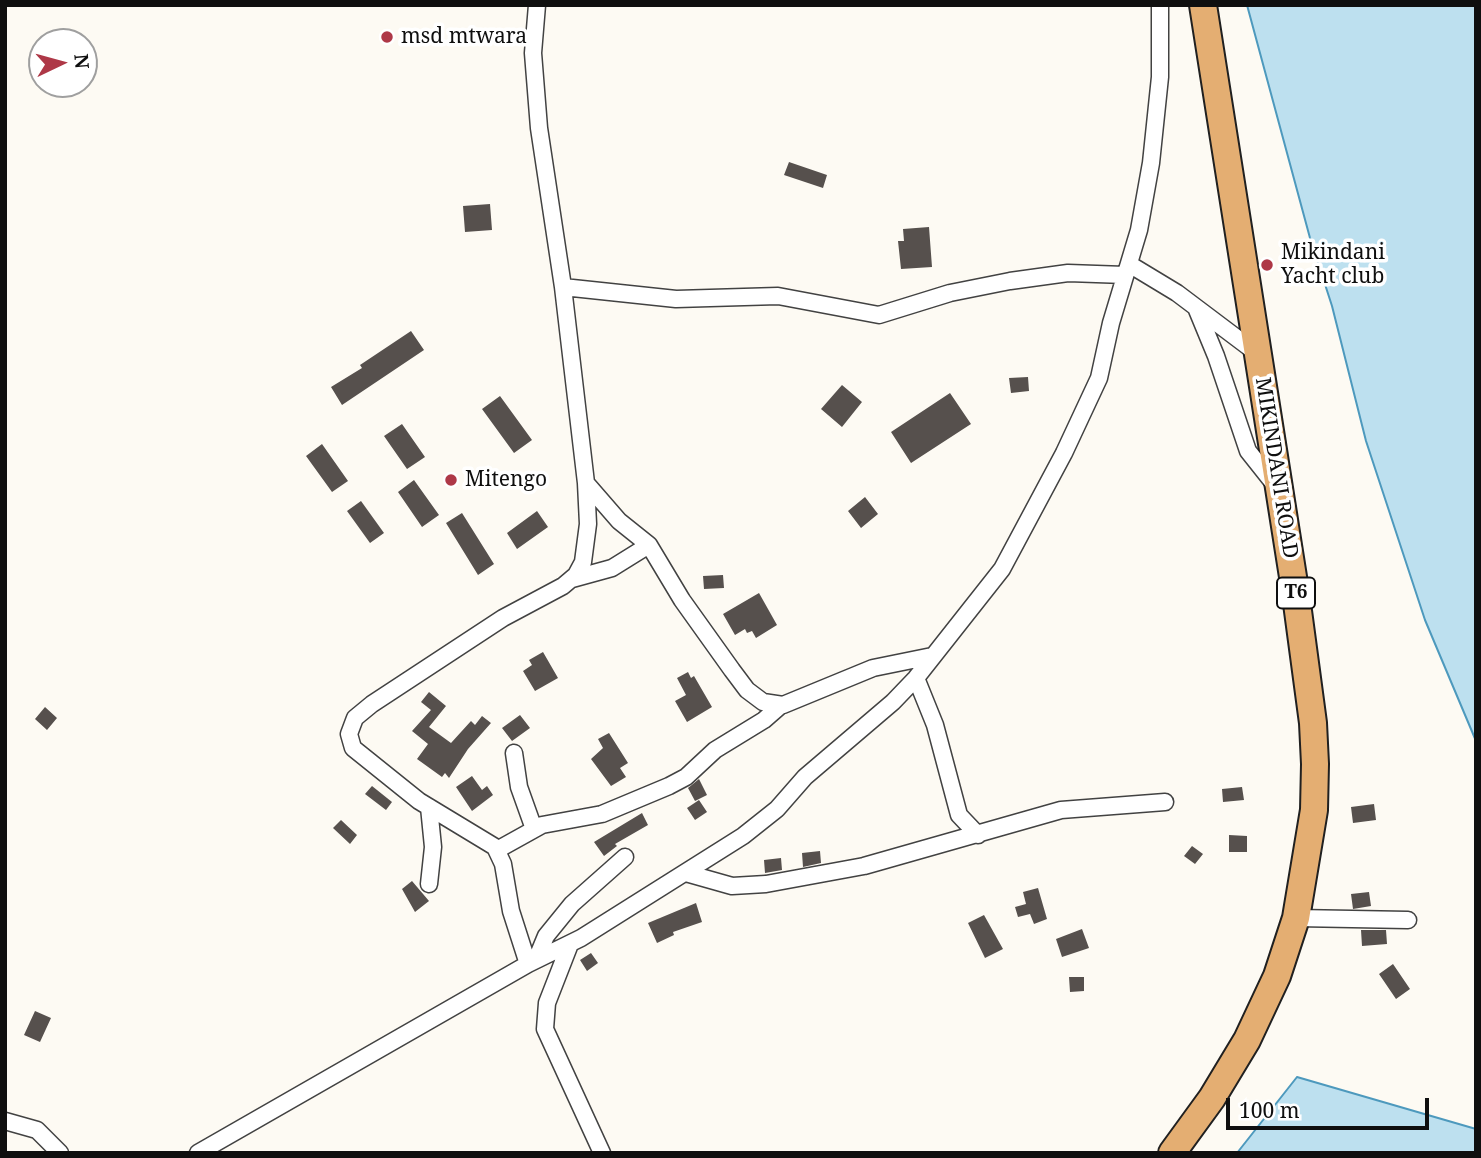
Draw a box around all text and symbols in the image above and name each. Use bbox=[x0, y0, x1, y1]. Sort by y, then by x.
place label: msd mtwara bbox=[401, 24, 527, 50]
north arrow bbox=[28, 28, 98, 98]
marker: msd mtwara bbox=[379, 29, 395, 45]
text: N bbox=[68, 53, 96, 70]
place label: Mikindani Yacht club bbox=[1281, 240, 1385, 290]
marker: Mikindani Yacht club bbox=[1259, 257, 1275, 273]
street label: MIKINDANI ROAD bbox=[1249, 376, 1303, 560]
place label: Mitengo bbox=[465, 467, 547, 493]
marker: Mitengo bbox=[443, 472, 459, 488]
road number: T6 bbox=[1277, 578, 1315, 608]
scale bar bbox=[1229, 1084, 1432, 1128]
text: 100 m bbox=[1239, 1096, 1300, 1124]

